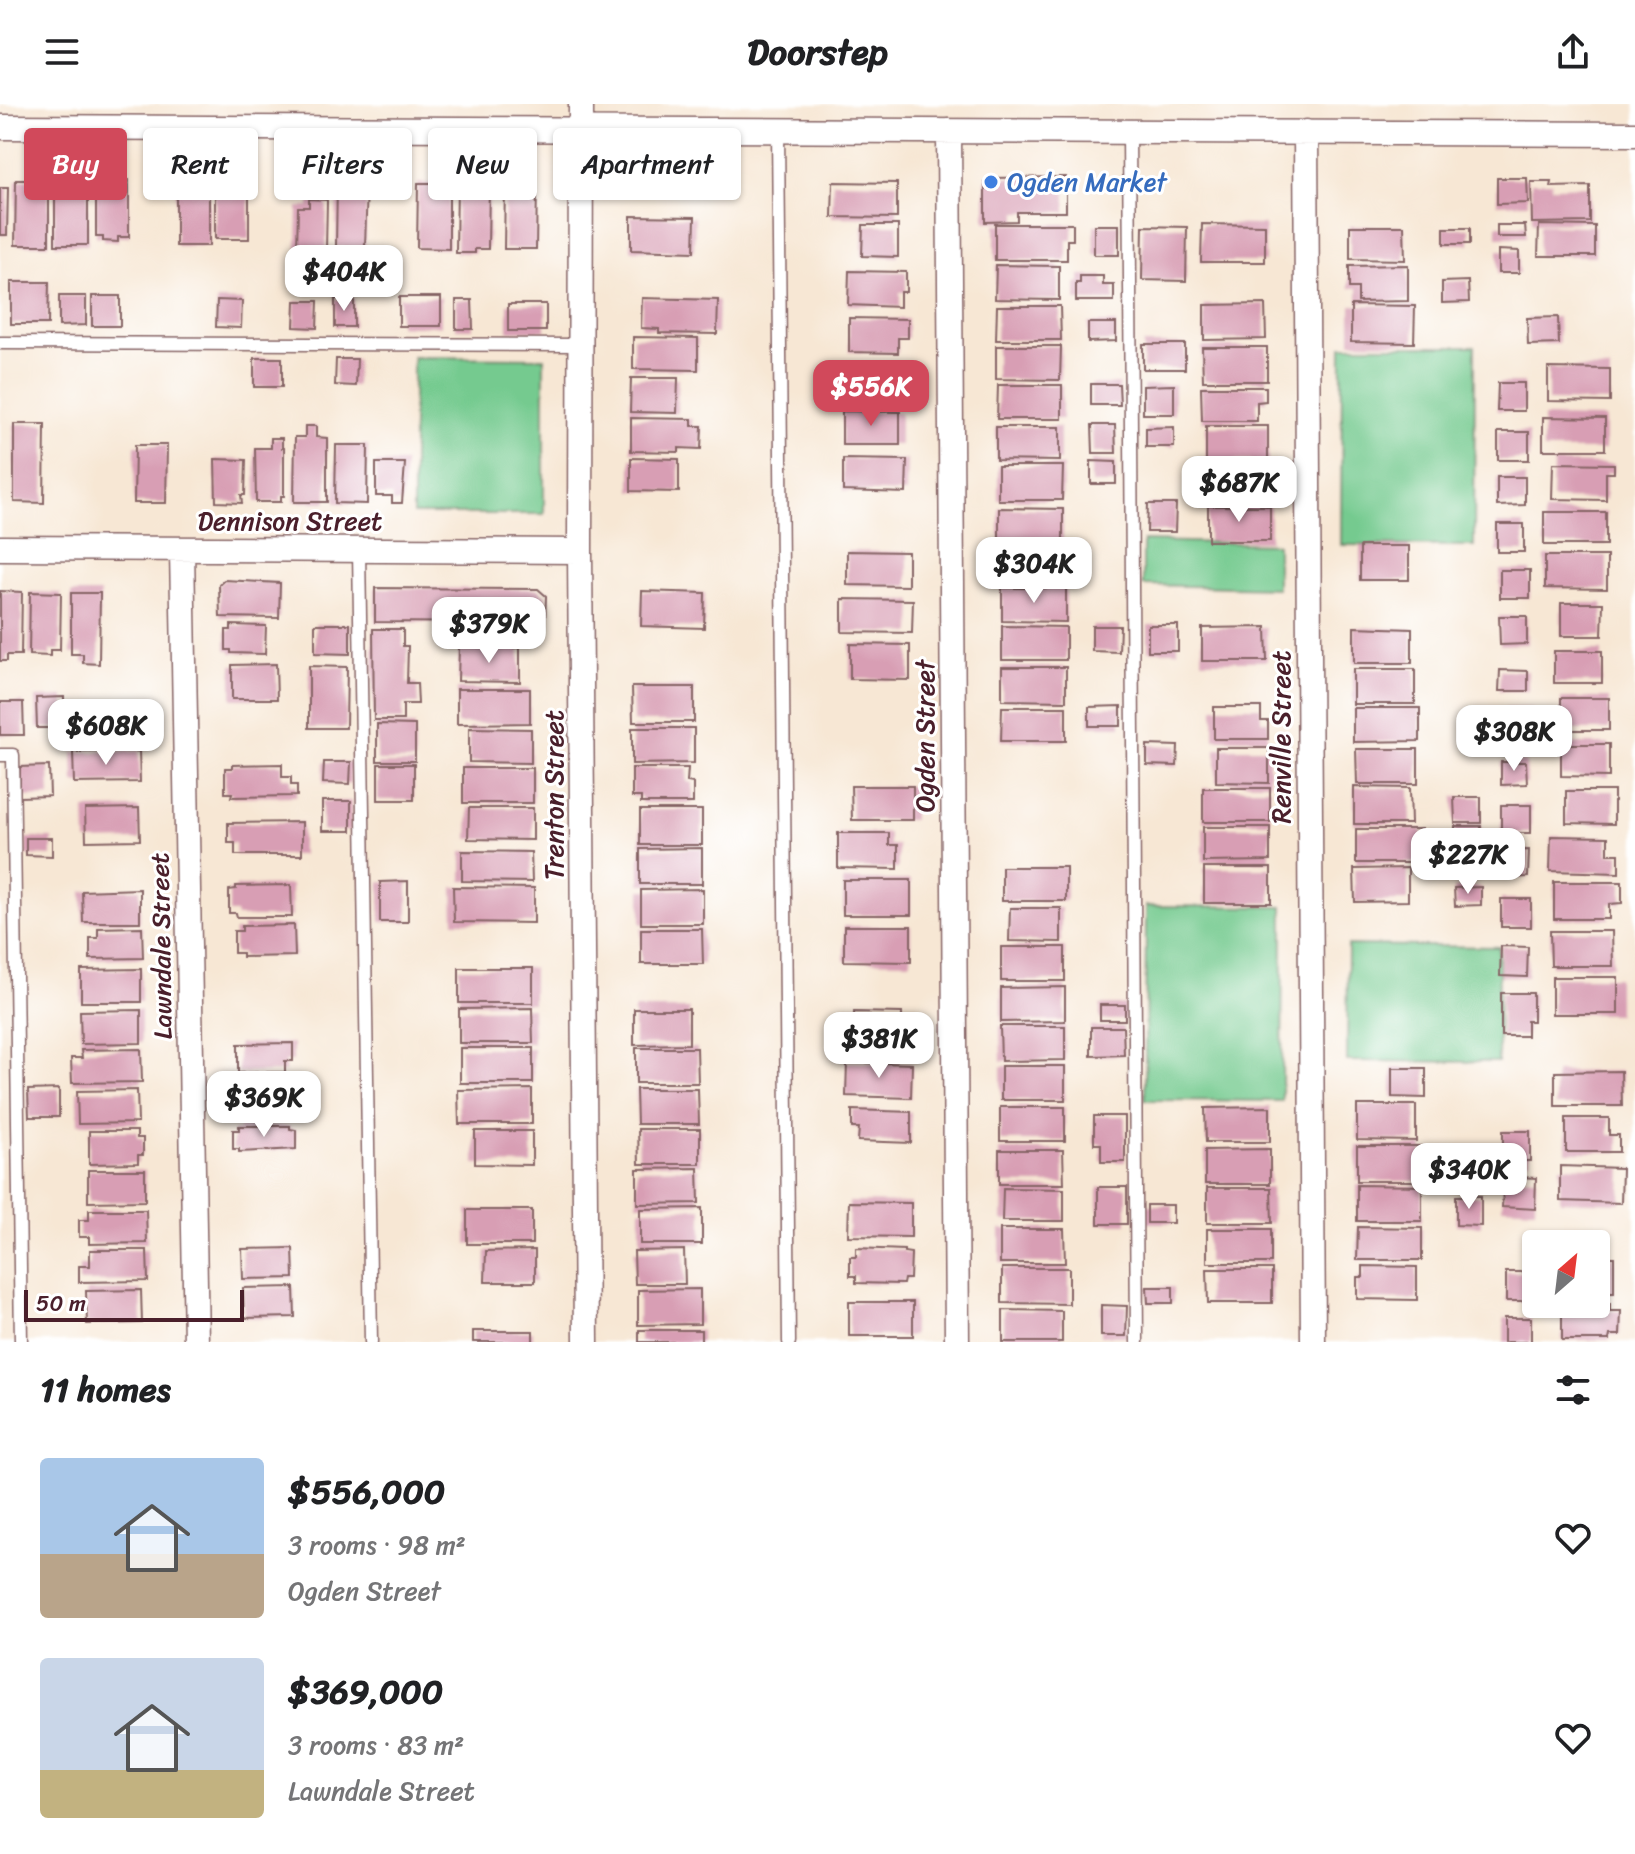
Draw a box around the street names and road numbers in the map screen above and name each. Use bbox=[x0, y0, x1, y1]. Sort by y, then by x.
street label: Dennison Street bbox=[198, 498, 382, 544]
street label: Renville Street bbox=[1258, 651, 1304, 823]
street label: Ogden Street bbox=[902, 658, 948, 812]
street label: Trenton Street bbox=[531, 710, 577, 880]
street label: Lawndale Street bbox=[136, 852, 186, 1040]

